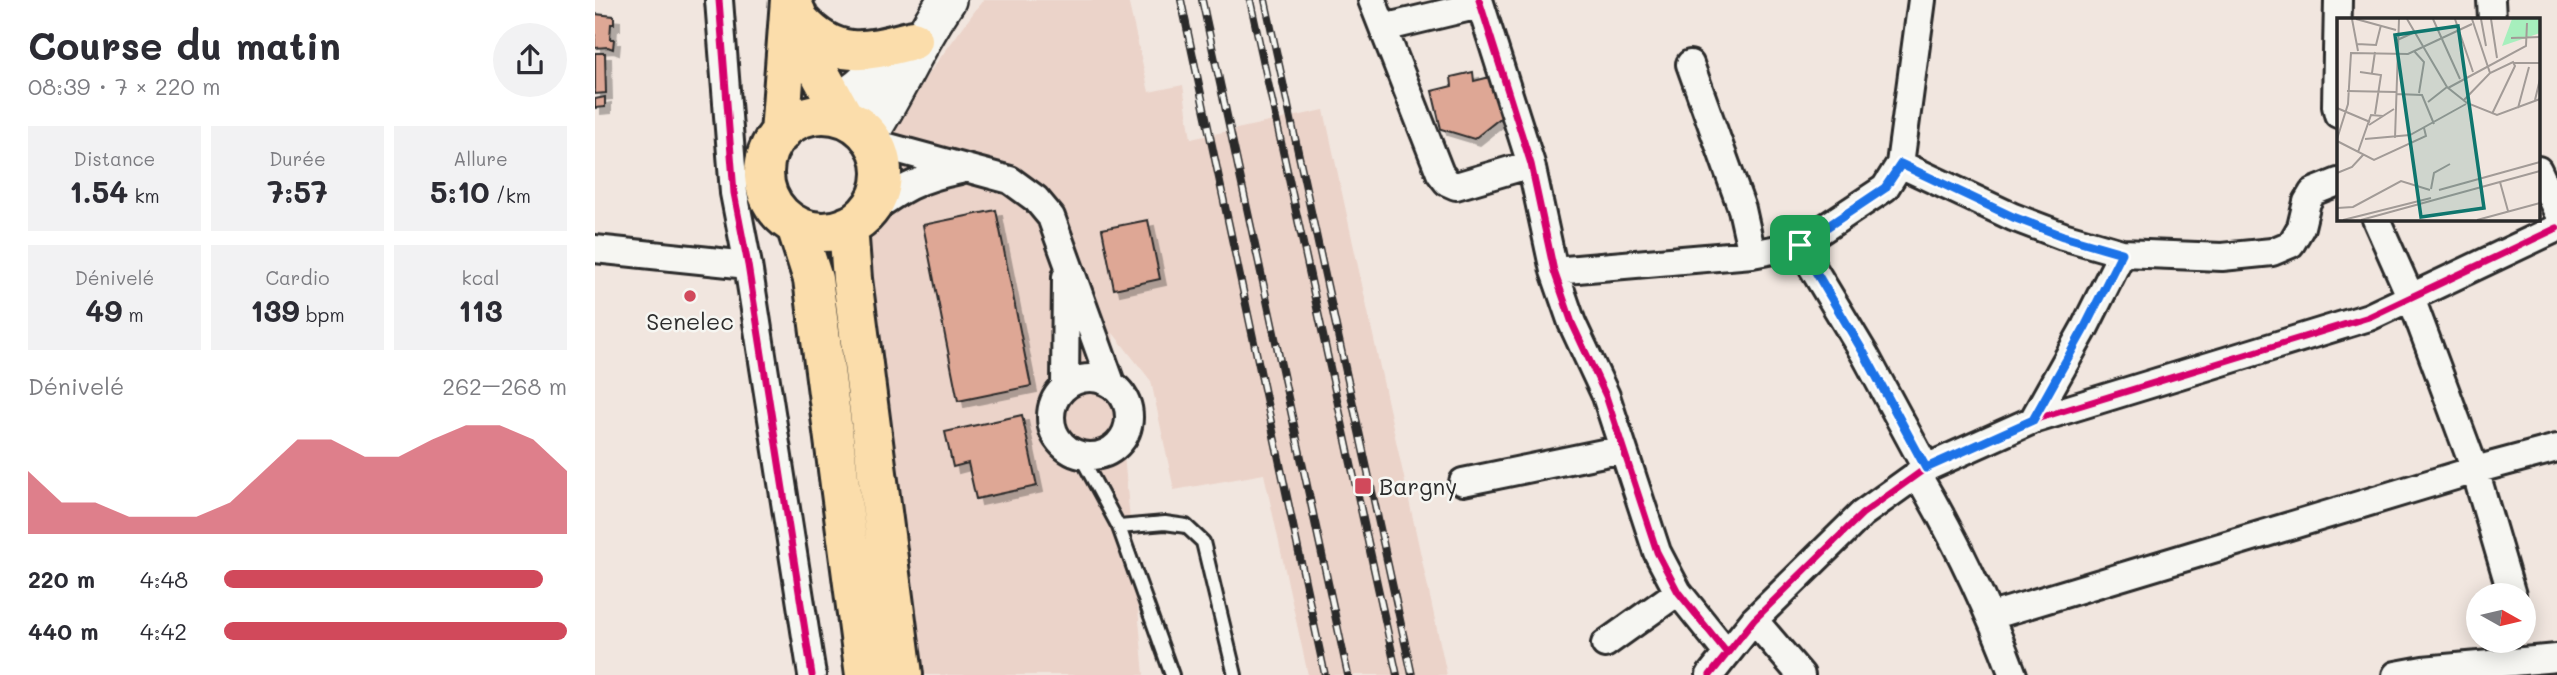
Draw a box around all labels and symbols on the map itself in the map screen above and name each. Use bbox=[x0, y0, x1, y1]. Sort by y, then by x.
inset map bbox=[2337, 18, 2539, 220]
pin bbox=[1770, 215, 1830, 275]
marker: Senelec bbox=[682, 288, 698, 304]
place label: Senelec bbox=[646, 306, 734, 336]
place label: Bargny bbox=[1379, 471, 1457, 501]
marker: Bargny bbox=[1353, 476, 1373, 496]
north arrow bbox=[2466, 583, 2536, 653]

